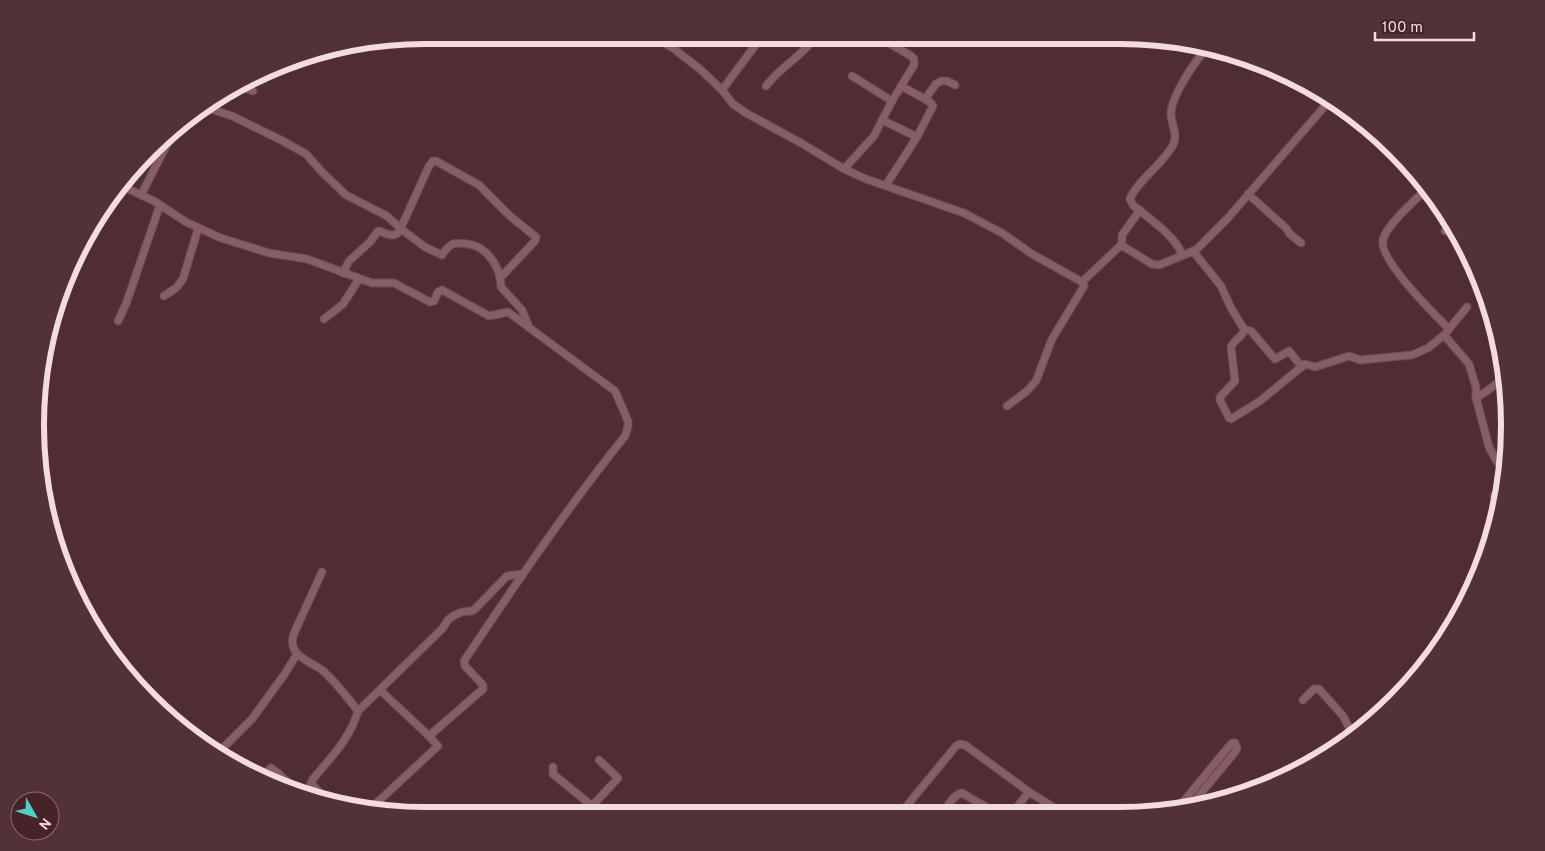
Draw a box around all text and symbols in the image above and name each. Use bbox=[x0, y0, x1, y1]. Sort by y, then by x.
scale bar bbox=[1375, 10, 1474, 42]
text: 100 m bbox=[1382, 19, 1423, 38]
north arrow bbox=[10, 791, 60, 841]
text: N bbox=[34, 814, 54, 832]

